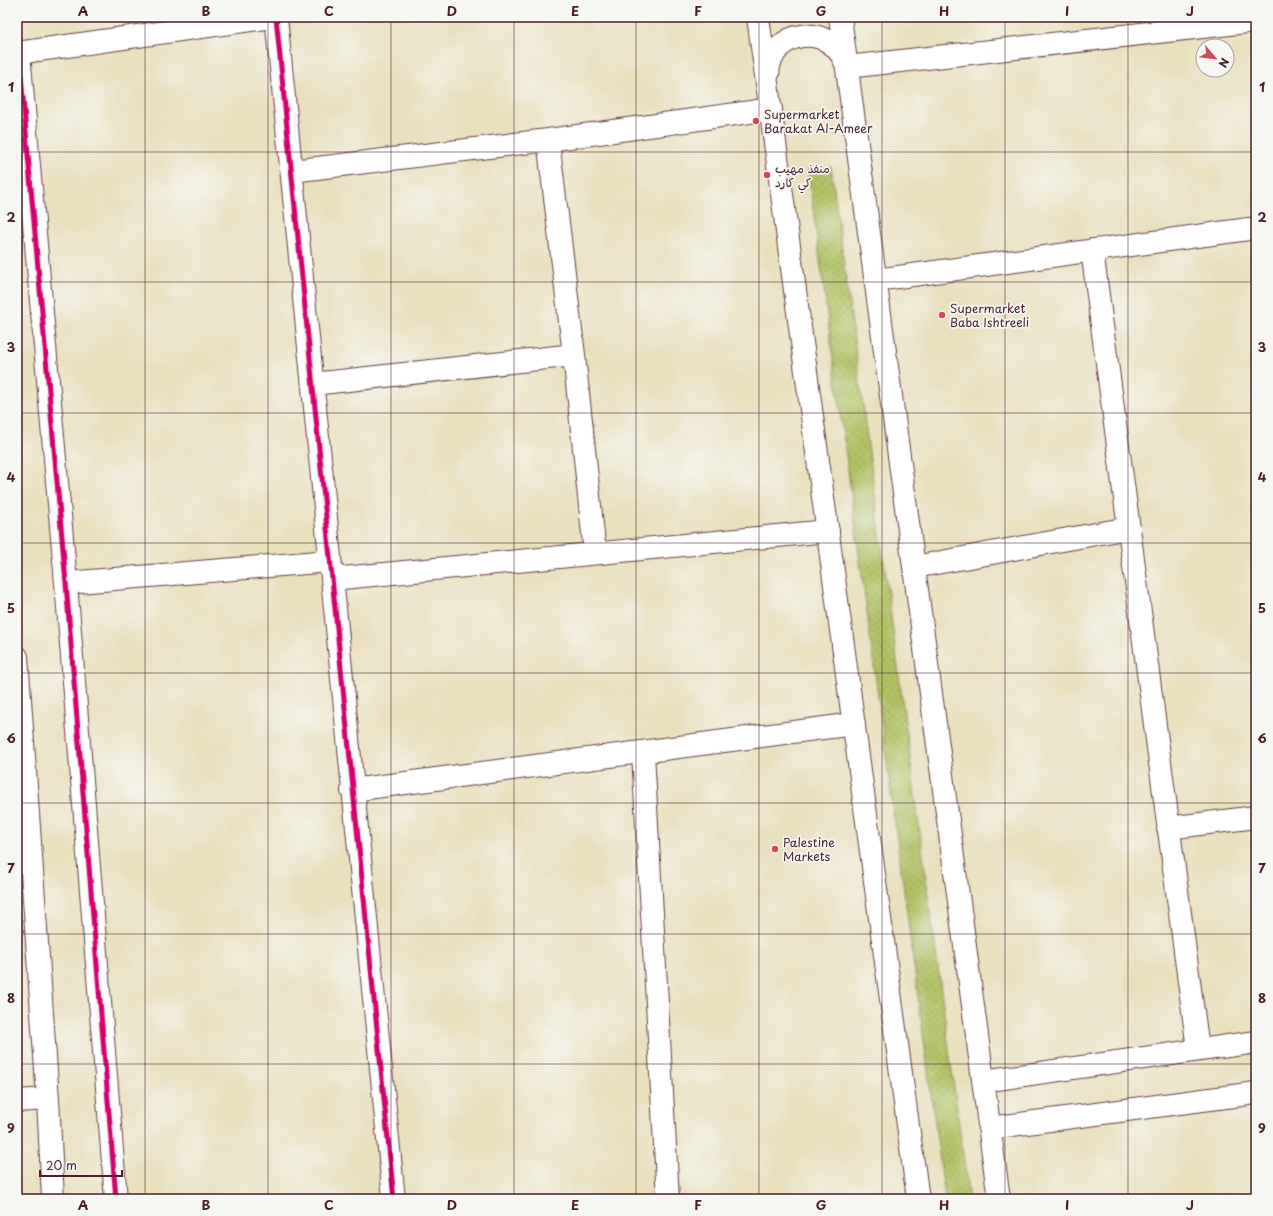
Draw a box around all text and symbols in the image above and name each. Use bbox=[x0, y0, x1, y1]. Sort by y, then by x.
text: A bbox=[78, 1, 88, 20]
text: B bbox=[202, 1, 211, 20]
text: C bbox=[324, 1, 334, 20]
text: D bbox=[447, 1, 457, 20]
text: E bbox=[571, 1, 579, 20]
text: F bbox=[694, 1, 702, 20]
text: G bbox=[816, 1, 826, 20]
text: H bbox=[939, 1, 949, 20]
text: I bbox=[1065, 1, 1069, 20]
text: J bbox=[1186, 1, 1194, 20]
north arrow bbox=[1195, 38, 1235, 78]
text: N bbox=[1215, 55, 1234, 71]
text: 1 bbox=[8, 77, 14, 96]
text: 1 bbox=[1259, 77, 1265, 96]
place label: Supermarket Barakat Al-Ameer bbox=[764, 105, 873, 137]
marker: Supermarket Barakat Al-Ameer bbox=[751, 116, 761, 126]
place label: منفذ مهيب كي كارد bbox=[775, 159, 830, 194]
marker: منفذ مهيب كي كارد bbox=[762, 170, 772, 180]
text: 2 bbox=[6, 207, 16, 226]
text: 2 bbox=[1257, 207, 1267, 226]
place label: Supermarket Baba Ishtreeli bbox=[950, 299, 1029, 331]
marker: Supermarket Baba Ishtreeli bbox=[937, 310, 947, 320]
text: 3 bbox=[7, 337, 16, 356]
text: 3 bbox=[1258, 337, 1267, 356]
text: 4 bbox=[7, 467, 16, 486]
text: 4 bbox=[1258, 467, 1267, 486]
text: 5 bbox=[7, 598, 15, 617]
text: 5 bbox=[1258, 598, 1266, 617]
text: 6 bbox=[6, 728, 16, 747]
text: 6 bbox=[1257, 728, 1267, 747]
place label: Palestine Markets bbox=[783, 833, 835, 865]
marker: Palestine Markets bbox=[770, 844, 780, 854]
text: 7 bbox=[7, 858, 15, 877]
text: 7 bbox=[1258, 858, 1266, 877]
text: 8 bbox=[7, 988, 15, 1007]
text: 8 bbox=[1258, 988, 1266, 1007]
text: 9 bbox=[7, 1118, 15, 1137]
text: 9 bbox=[1258, 1118, 1266, 1137]
scale bar bbox=[40, 1152, 122, 1178]
text: 20 m bbox=[46, 1156, 77, 1174]
text: A bbox=[78, 1195, 88, 1214]
text: B bbox=[202, 1195, 211, 1214]
text: C bbox=[324, 1195, 334, 1214]
text: D bbox=[447, 1195, 457, 1214]
text: E bbox=[571, 1195, 579, 1214]
text: F bbox=[694, 1195, 702, 1214]
text: G bbox=[816, 1195, 826, 1214]
text: H bbox=[939, 1195, 949, 1214]
text: I bbox=[1065, 1195, 1069, 1214]
text: J bbox=[1186, 1195, 1194, 1214]

